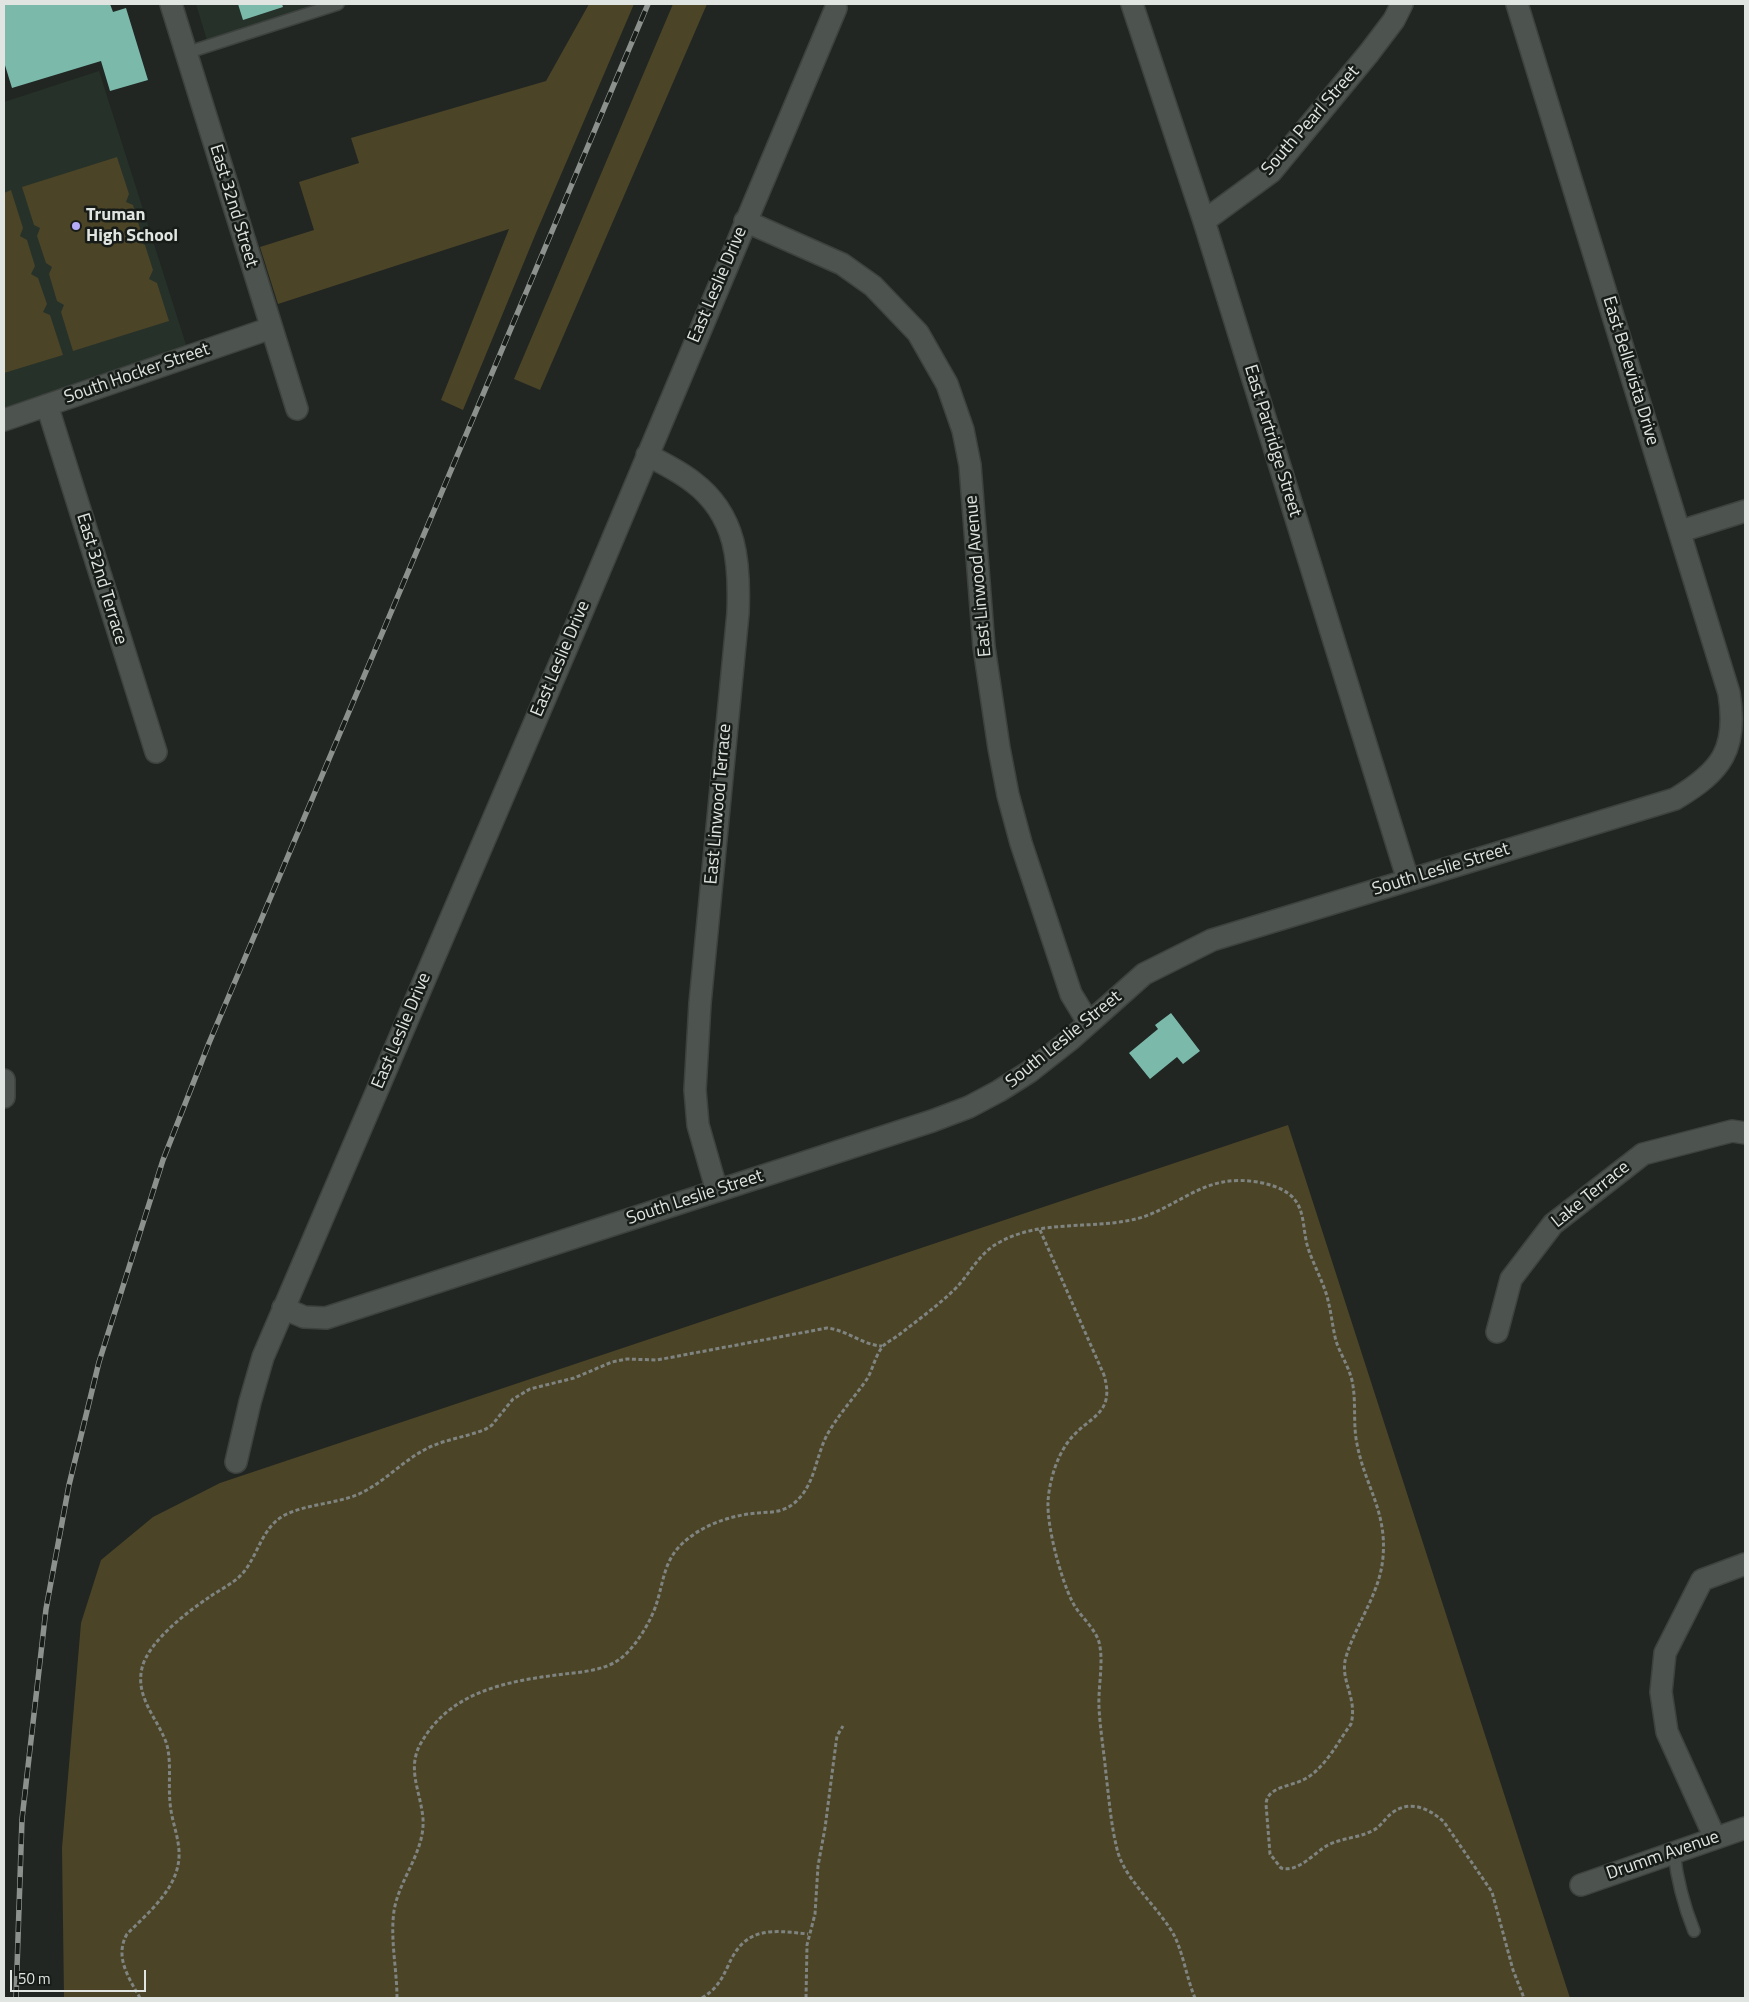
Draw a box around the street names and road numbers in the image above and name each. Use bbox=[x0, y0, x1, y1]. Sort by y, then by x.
street label: South Pearl Street bbox=[1258, 62, 1364, 180]
street label: East 32nd Street bbox=[204, 142, 262, 270]
street label: East Leslie Drive bbox=[684, 224, 752, 346]
street label: East Bellevista Drive bbox=[1597, 294, 1663, 448]
street label: South Hocker Street bbox=[62, 339, 212, 409]
street label: East Partridge Street bbox=[1239, 362, 1305, 520]
street label: East Linwood Avenue bbox=[961, 494, 997, 658]
street label: East 32nd Terrace bbox=[71, 511, 131, 647]
street label: East Leslie Drive bbox=[527, 598, 595, 720]
street label: East Linwood Terrace bbox=[701, 723, 737, 885]
street label: South Leslie Street bbox=[1370, 839, 1512, 901]
street label: East Leslie Drive bbox=[368, 970, 436, 1092]
street label: South Leslie Street bbox=[1002, 987, 1126, 1093]
street label: Lake Terrace bbox=[1548, 1157, 1634, 1233]
street label: South Leslie Street bbox=[624, 1166, 766, 1230]
street label: Drumm Avenue bbox=[1604, 1827, 1722, 1885]

